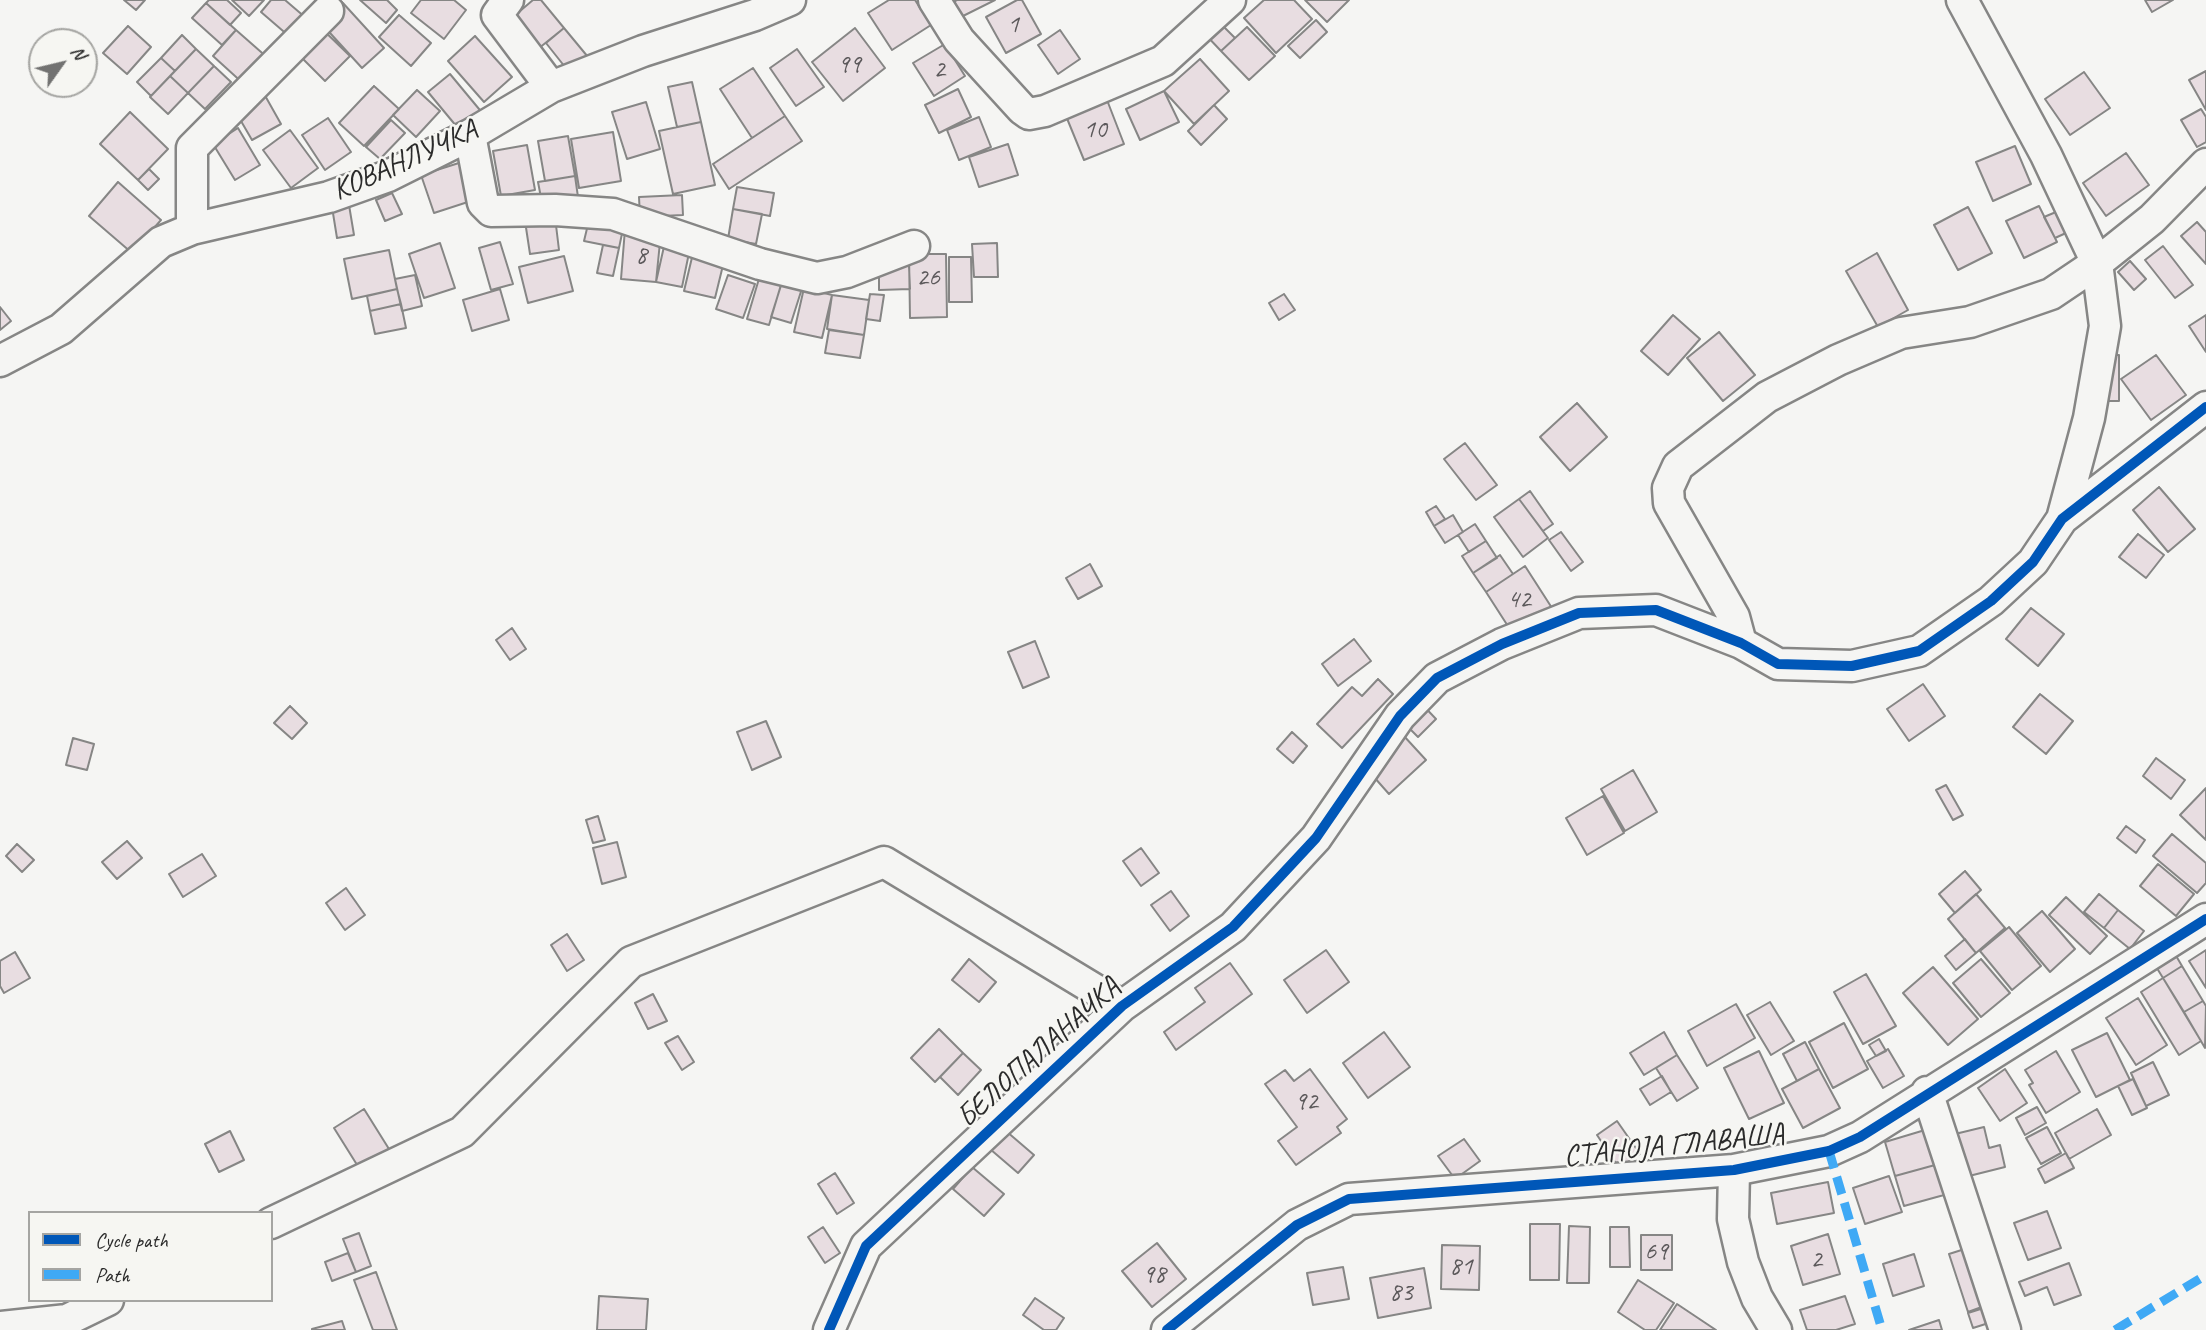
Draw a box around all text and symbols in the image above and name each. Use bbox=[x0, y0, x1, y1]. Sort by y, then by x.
house number: 1 bbox=[1007, 9, 1019, 41]
north arrow bbox=[28, 28, 98, 98]
text: N bbox=[66, 41, 92, 64]
house number: 99 bbox=[837, 49, 861, 81]
house number: 2 bbox=[933, 54, 945, 86]
street label: КОВАНЛУЧКА bbox=[327, 113, 483, 209]
house number: 10 bbox=[1083, 114, 1107, 146]
house number: 8 bbox=[635, 240, 647, 272]
house number: 26 bbox=[916, 262, 940, 294]
house number: 42 bbox=[1507, 584, 1531, 616]
street label: БЕЛОПАЛАНАЧКА bbox=[950, 970, 1128, 1136]
house number: 92 bbox=[1294, 1086, 1318, 1118]
street label: СТАНОЈА ГЛАВАША bbox=[1562, 1117, 1786, 1175]
legend bbox=[28, 1211, 273, 1302]
text: Cycle path bbox=[95, 1227, 168, 1253]
house number: 69 bbox=[1644, 1236, 1668, 1268]
house number: 2 bbox=[1810, 1244, 1822, 1276]
house number: 81 bbox=[1449, 1251, 1473, 1283]
house number: 98 bbox=[1142, 1259, 1166, 1291]
text: Path bbox=[95, 1262, 130, 1288]
house number: 83 bbox=[1389, 1277, 1413, 1309]

